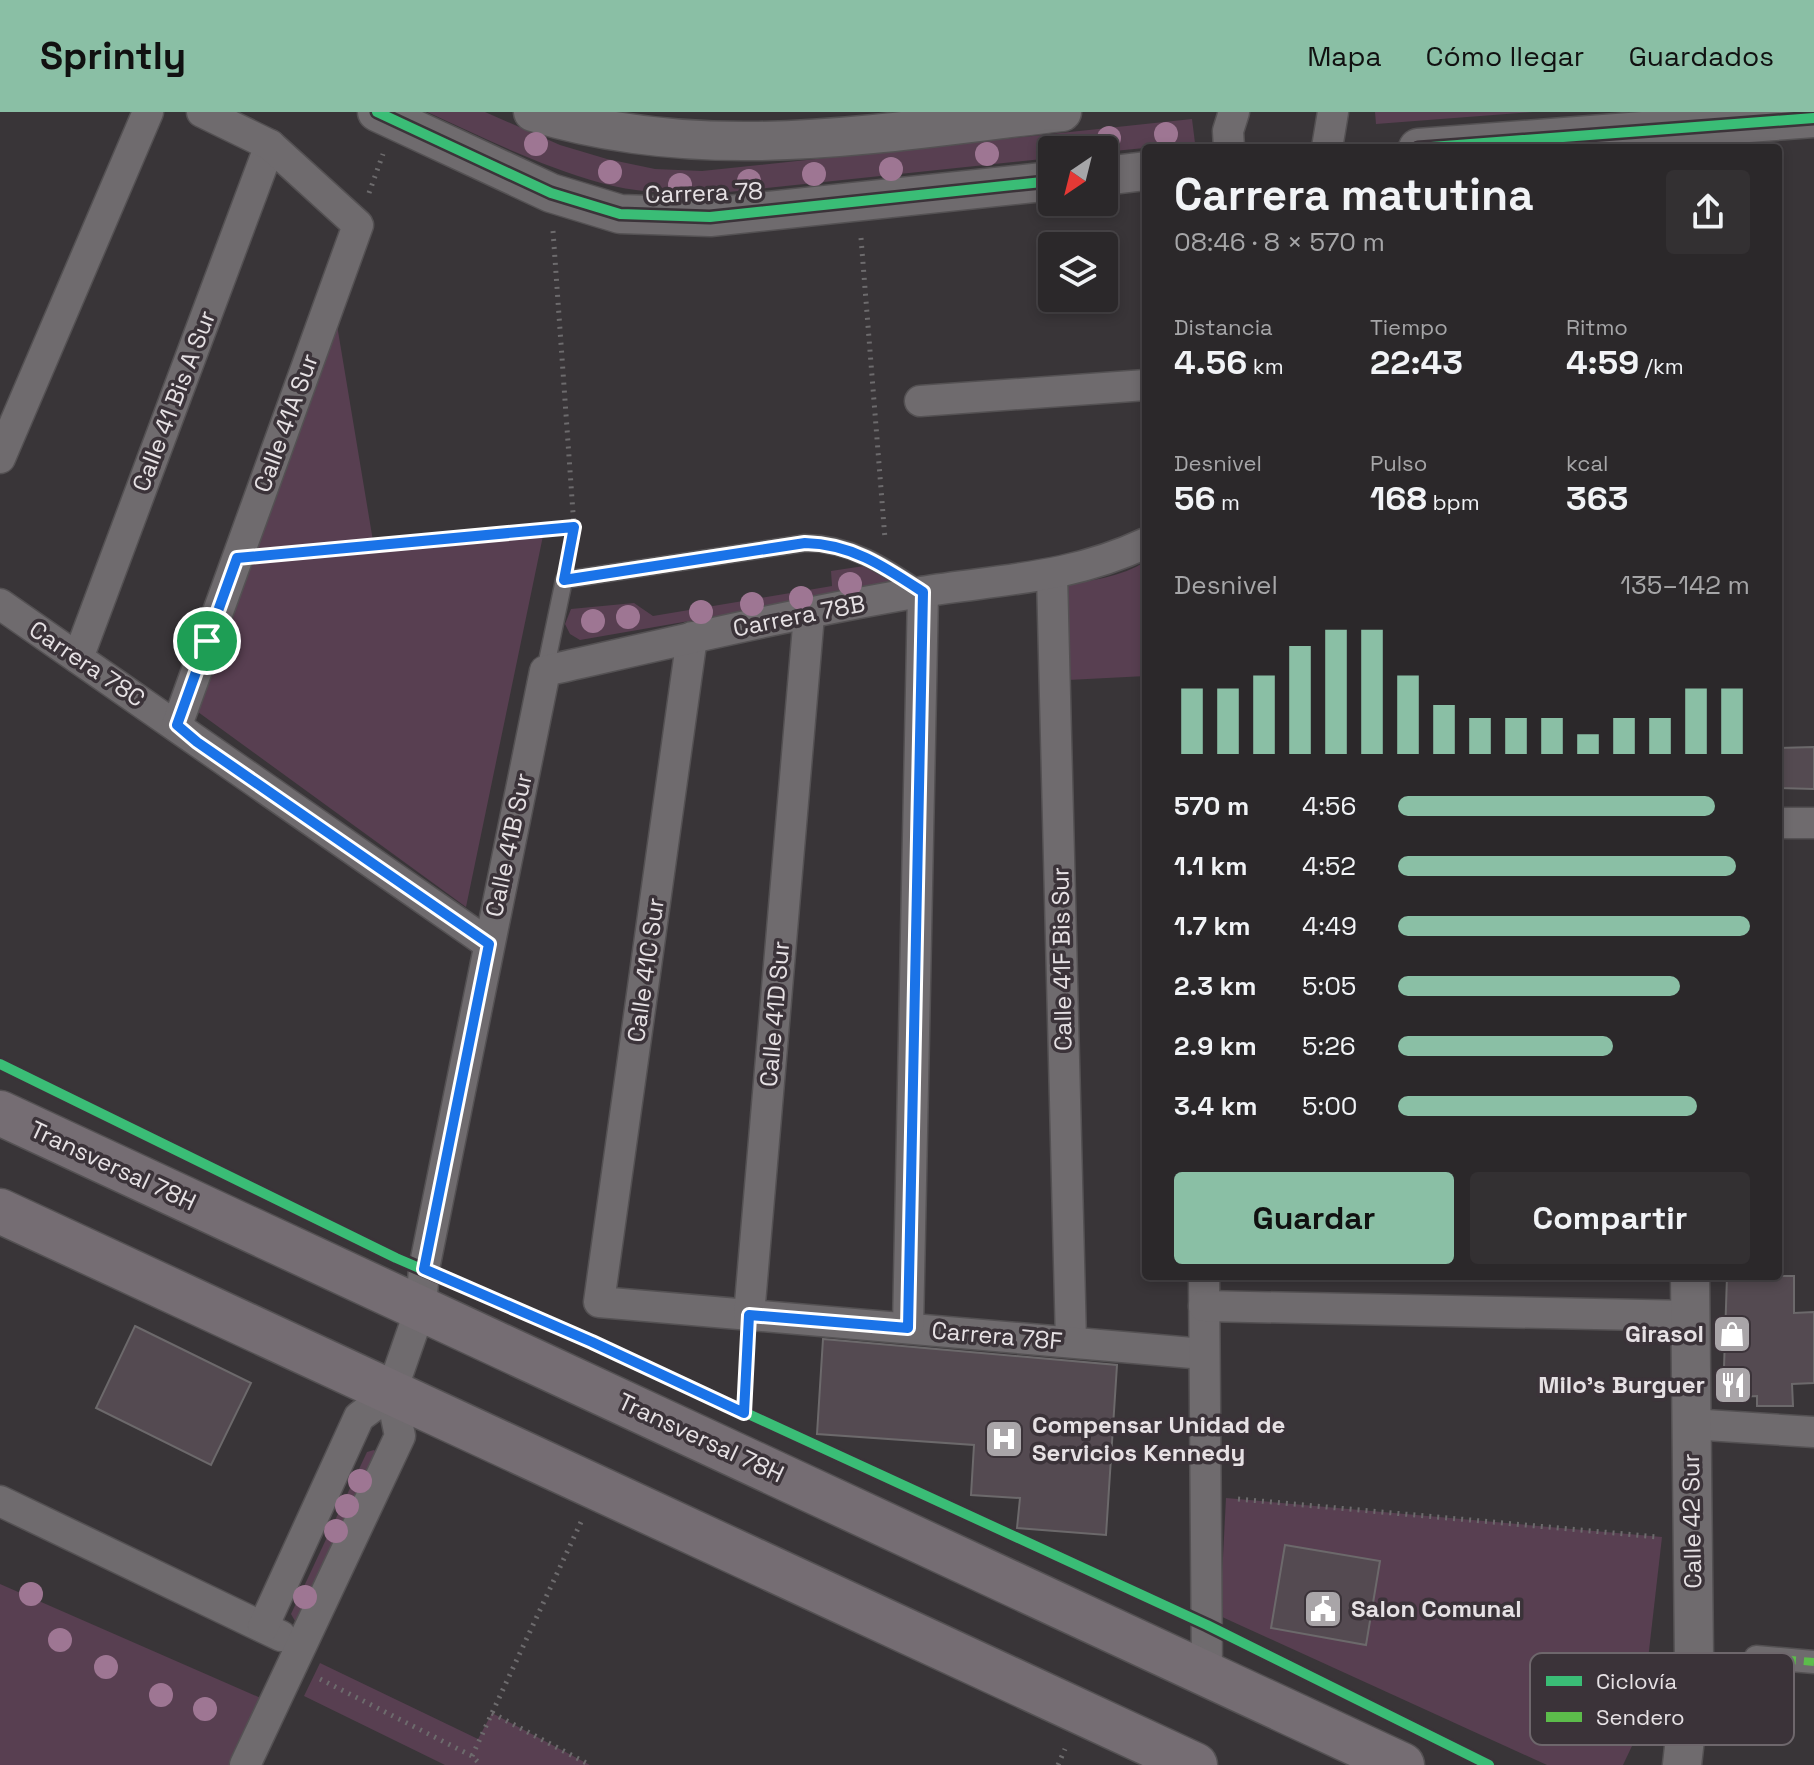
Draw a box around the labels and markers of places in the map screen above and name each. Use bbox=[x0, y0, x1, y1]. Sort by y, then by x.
pin bbox=[173, 607, 241, 675]
shop icon: Girasol bbox=[1711, 1313, 1753, 1355]
place label: Girasol bbox=[1625, 1318, 1704, 1349]
restaurant icon: Milo's Burguer bbox=[1712, 1364, 1754, 1406]
place label: Milo's Burguer bbox=[1538, 1369, 1705, 1400]
place label: Compensar Unidad de Servicios Kennedy bbox=[1032, 1409, 1285, 1468]
hospital icon: Compensar Unidad de Servicios Kennedy bbox=[983, 1418, 1025, 1460]
public building icon: Salon Comunal bbox=[1302, 1588, 1344, 1630]
place label: Salon Comunal bbox=[1351, 1593, 1522, 1624]

